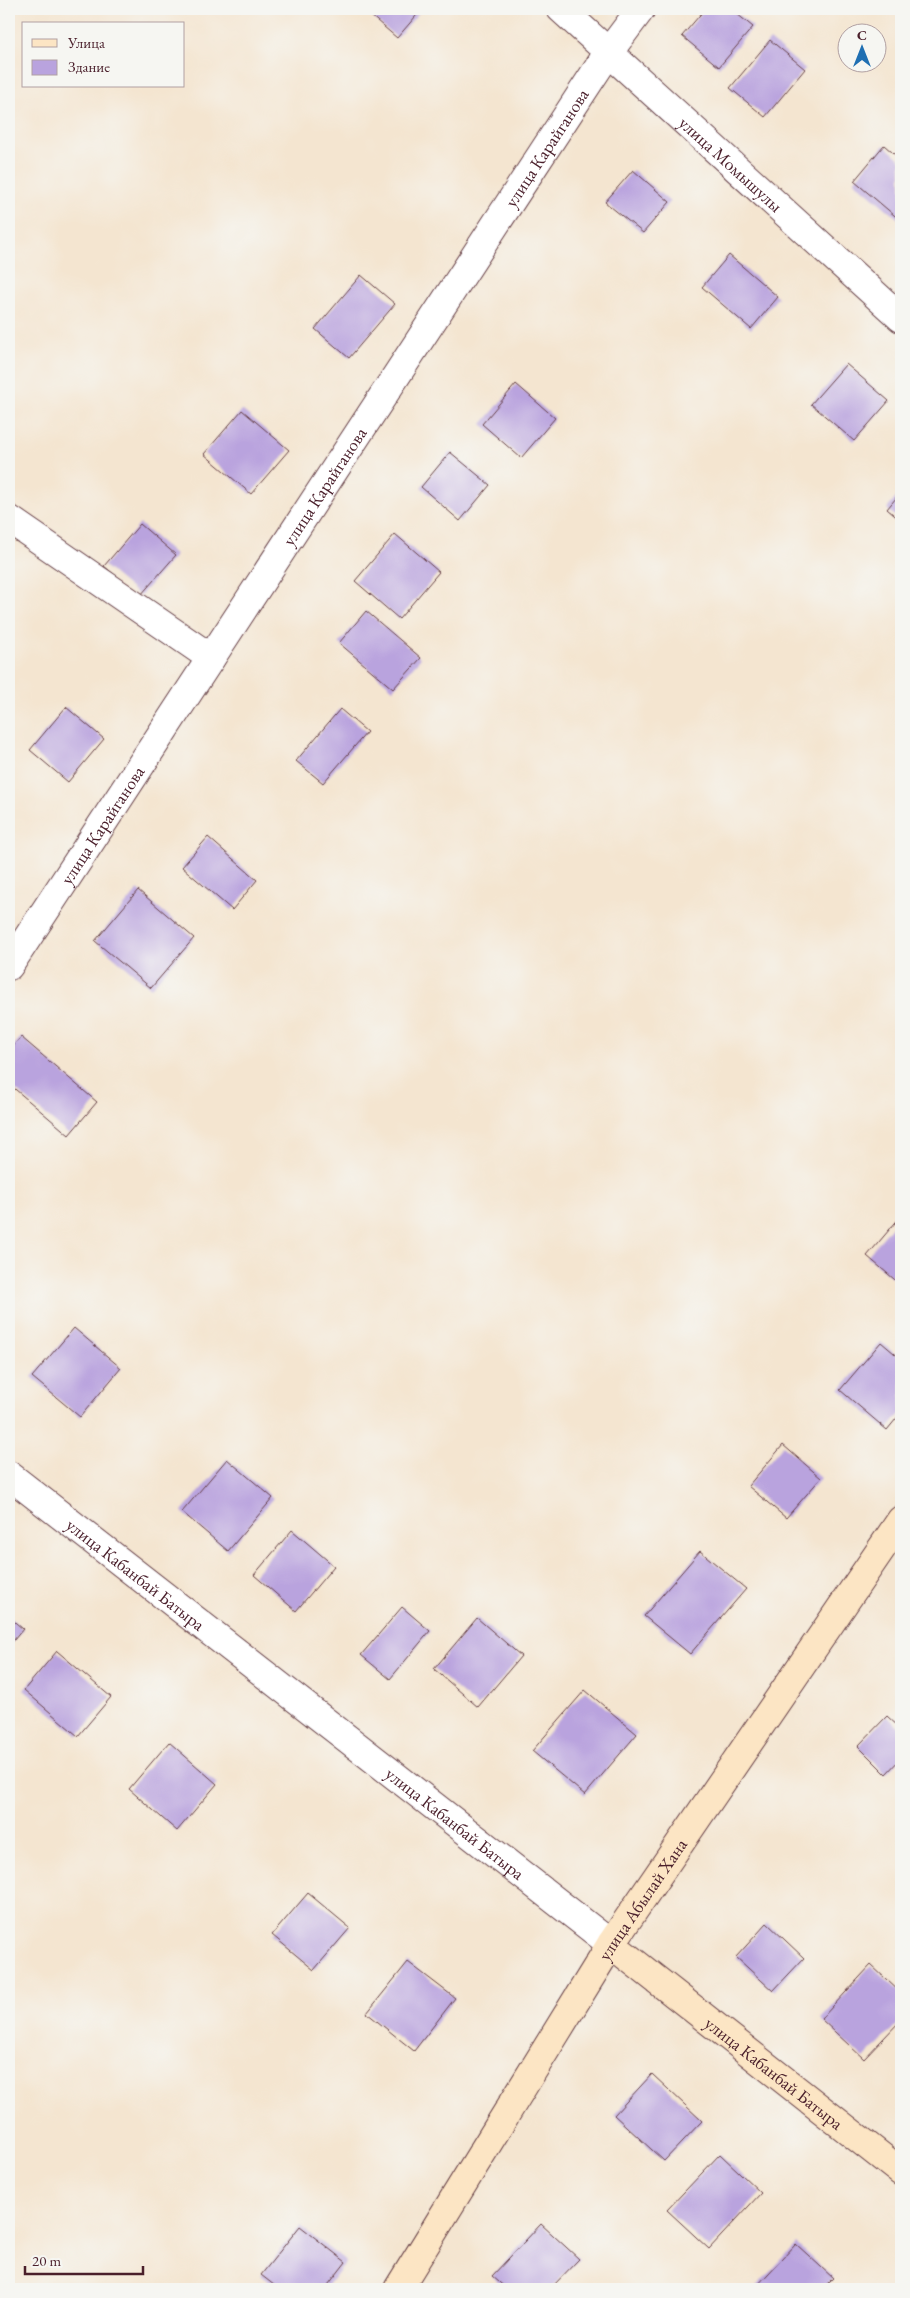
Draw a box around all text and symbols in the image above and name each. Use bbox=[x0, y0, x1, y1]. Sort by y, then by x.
legend bbox=[22, 22, 185, 88]
north arrow bbox=[838, 22, 888, 72]
text: С bbox=[857, 26, 867, 44]
text: Улица bbox=[67, 33, 105, 52]
text: Здание bbox=[68, 57, 110, 76]
street label: улица Карайганова bbox=[499, 83, 594, 211]
street label: улица Момышулы bbox=[675, 111, 788, 217]
street label: улица Карайганова bbox=[277, 422, 372, 550]
street label: улица Карайганова bbox=[54, 760, 149, 888]
street label: улица Кабанбай Батыра bbox=[62, 1513, 211, 1636]
street label: улица Кабанбай Батыра bbox=[381, 1762, 530, 1885]
street label: улица Абылай Хана bbox=[592, 1833, 692, 1964]
street label: улица Кабанбай Батыра bbox=[701, 2011, 849, 2135]
scale bar bbox=[25, 2243, 142, 2275]
text: 20 m bbox=[32, 2251, 61, 2270]

